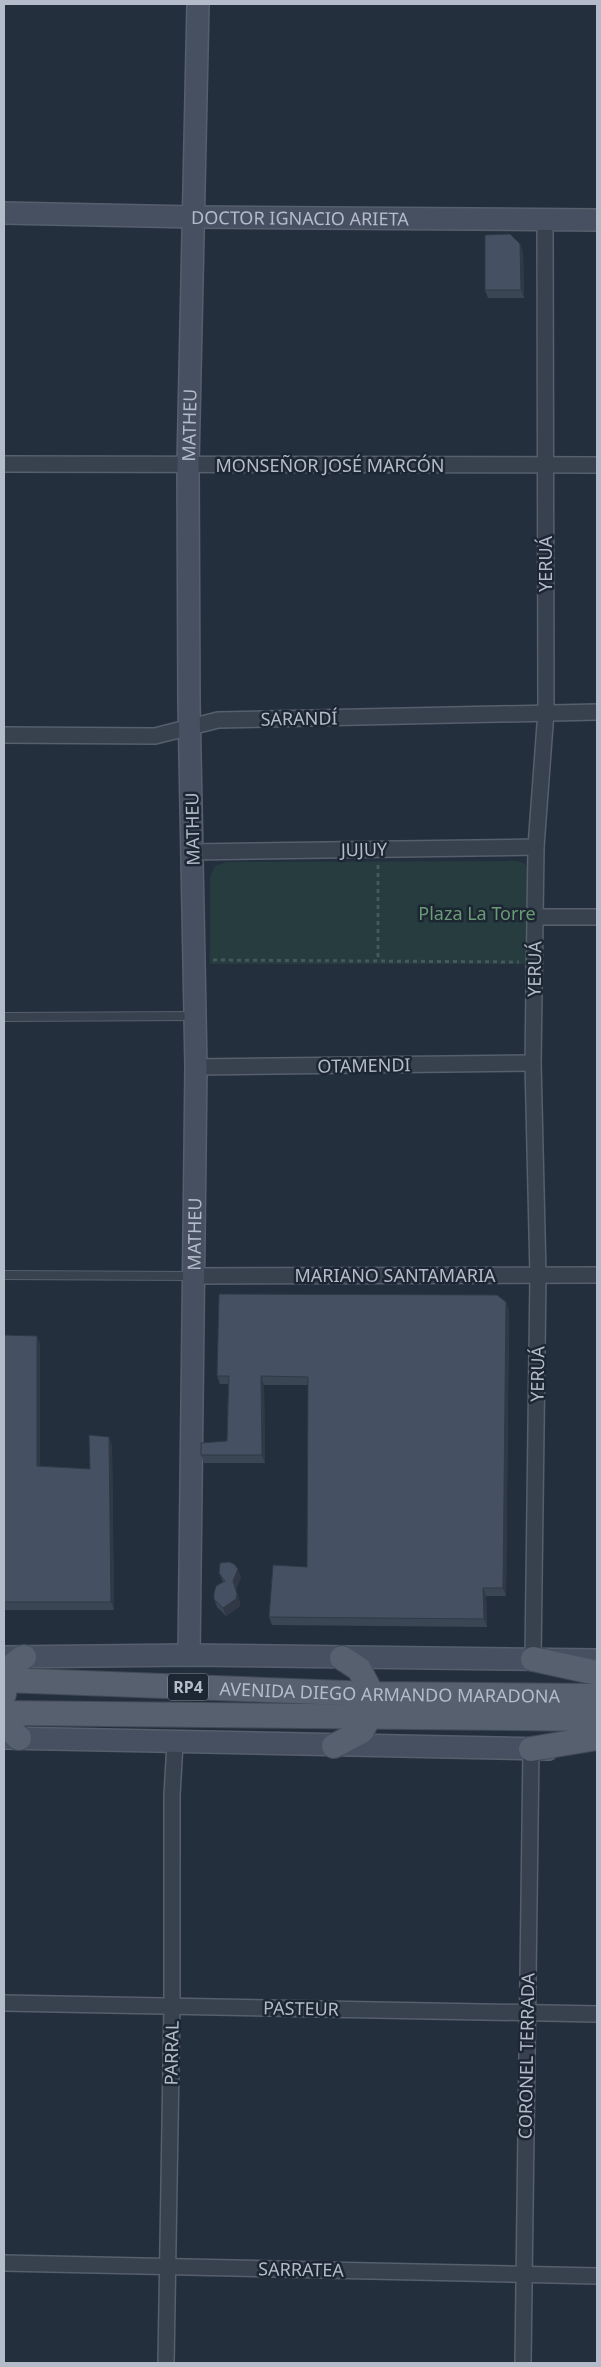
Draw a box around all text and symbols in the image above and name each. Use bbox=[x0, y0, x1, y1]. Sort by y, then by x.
street label: DOCTOR IGNACIO ARIETA bbox=[191, 205, 409, 231]
street label: MATHEU bbox=[176, 388, 202, 462]
street label: MONSEÑOR JOSÉ MARCÓN bbox=[216, 453, 444, 477]
street label: YERUÁ bbox=[533, 536, 557, 592]
street label: SARANDÍ bbox=[260, 705, 338, 731]
street label: MATHEU bbox=[179, 792, 205, 866]
street label: JUJUY bbox=[339, 837, 388, 861]
park label: Plaza La Torre bbox=[418, 901, 536, 925]
street label: YERUÁ bbox=[522, 940, 546, 997]
street label: OTAMENDI bbox=[317, 1052, 411, 1078]
street label: MATHEU bbox=[182, 1197, 206, 1271]
street label: MARIANO SANTAMARIA bbox=[295, 1263, 496, 1287]
street label: YERUÁ bbox=[525, 1345, 549, 1402]
road number: RP4 bbox=[168, 1674, 208, 1700]
street label: AVENIDA DIEGO ARMANDO MARADONA bbox=[219, 1676, 561, 1708]
street label: CORONEL TERRADA bbox=[513, 1972, 539, 2139]
street label: PASTEUR bbox=[263, 1995, 339, 2021]
street label: PARRAL bbox=[158, 2020, 184, 2086]
street label: SARRATEA bbox=[258, 2256, 344, 2282]

